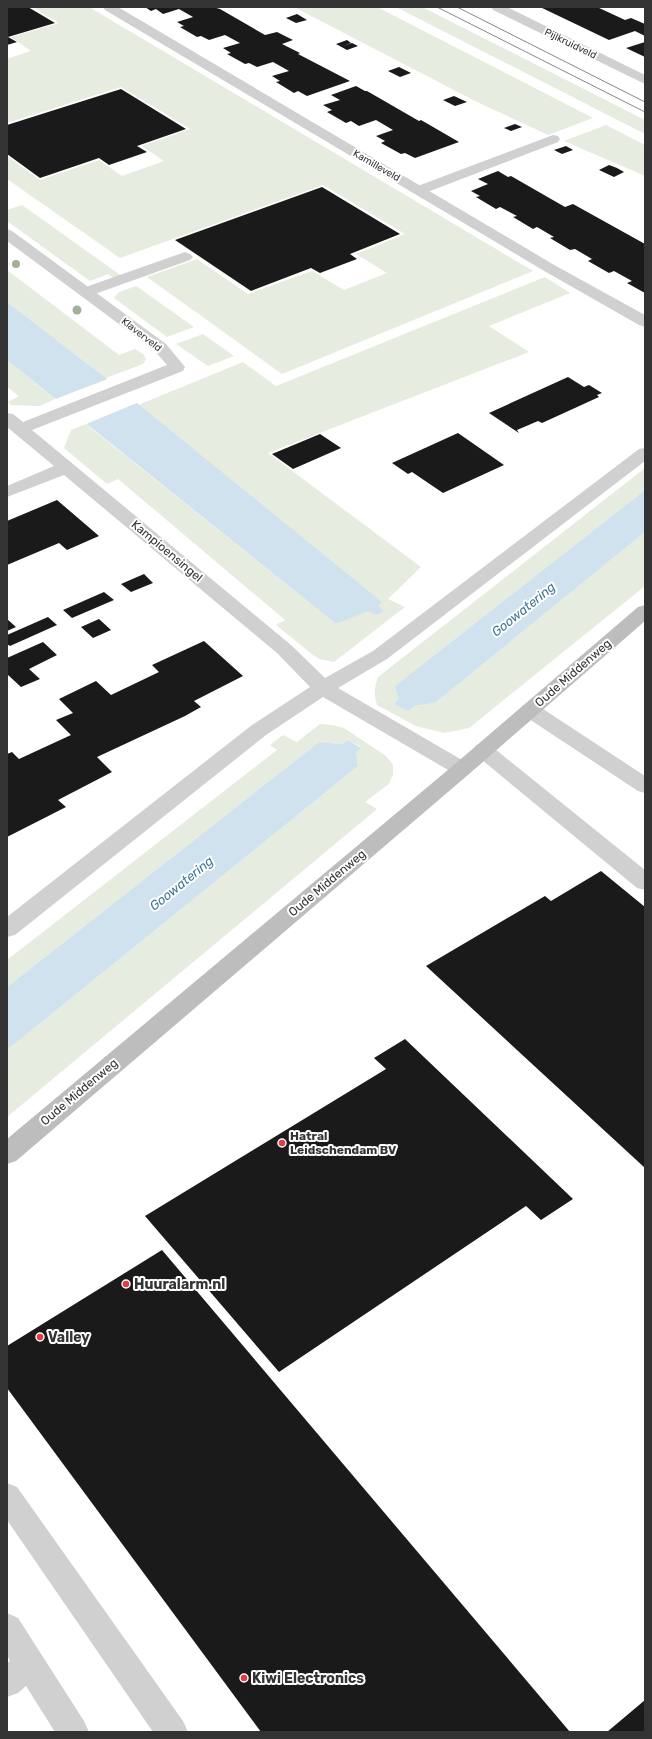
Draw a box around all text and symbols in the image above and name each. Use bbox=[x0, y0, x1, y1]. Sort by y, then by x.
street label: Pijlkruidveld bbox=[543, 26, 599, 62]
street label: Kamilleveld bbox=[351, 148, 402, 184]
street label: Klaverveld bbox=[119, 315, 164, 354]
street label: Kampioensingel bbox=[129, 517, 205, 585]
water label: Goowatering bbox=[488, 579, 559, 640]
street label: Oude Middenweg bbox=[532, 636, 614, 710]
street label: Oude Middenweg bbox=[286, 847, 368, 919]
water label: Goowatering bbox=[146, 853, 217, 914]
street label: Oude Middenweg bbox=[38, 1056, 120, 1128]
place label: Hatral Leidschendam BV bbox=[290, 1129, 397, 1157]
marker: Hatral Leidschendam BV bbox=[277, 1138, 287, 1148]
place label: Huuralarm.nl bbox=[134, 1276, 225, 1293]
marker: Huuralarm.nl bbox=[121, 1279, 131, 1289]
place label: Valley bbox=[48, 1329, 90, 1346]
marker: Valley bbox=[35, 1332, 45, 1342]
place label: Kiwi Electronics bbox=[252, 1670, 364, 1687]
marker: Kiwi Electronics bbox=[239, 1673, 249, 1683]

